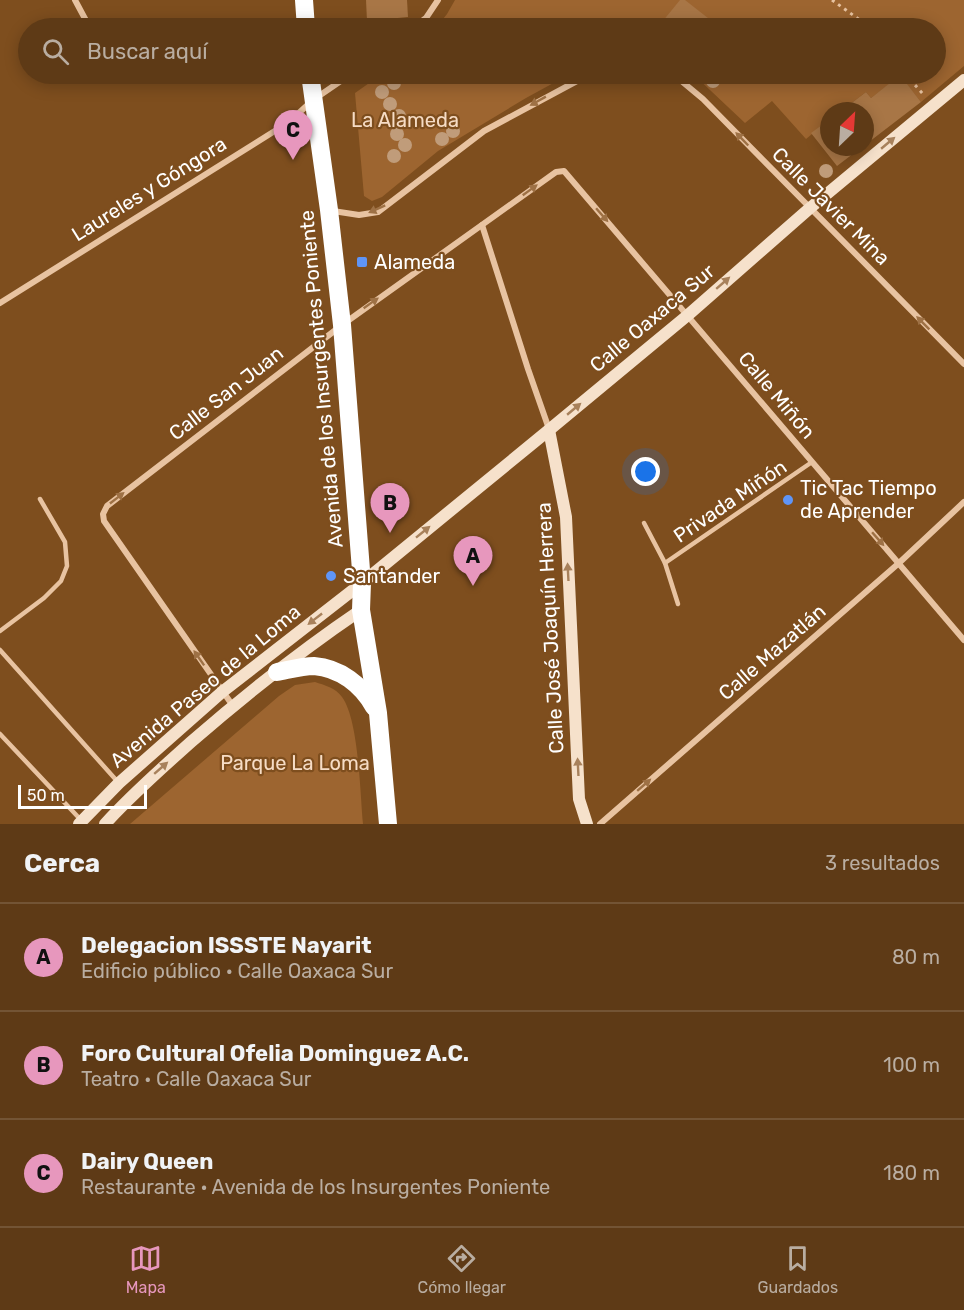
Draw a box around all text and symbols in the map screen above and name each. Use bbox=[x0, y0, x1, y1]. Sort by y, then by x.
search box bbox=[18, 18, 946, 84]
icon: search bbox=[39, 35, 72, 68]
text: Buscar aquí bbox=[87, 38, 208, 65]
one-way arrow bbox=[529, 96, 546, 106]
north arrow bbox=[820, 102, 874, 156]
park label: La Alameda bbox=[351, 108, 459, 132]
pin: C bbox=[274, 110, 312, 160]
street label: Laureles y Góngora bbox=[67, 132, 231, 246]
one-way arrow bbox=[735, 133, 749, 147]
one-way arrow bbox=[880, 137, 895, 150]
street label: Calle Javier Mina bbox=[767, 142, 895, 270]
one-way arrow bbox=[522, 184, 538, 196]
one-way arrow bbox=[368, 204, 386, 214]
one-way arrow bbox=[595, 207, 608, 222]
street label: Avenida de los Insurgentes Poniente bbox=[294, 209, 348, 549]
place label: Alameda bbox=[374, 250, 455, 274]
marker: Alameda bbox=[355, 255, 369, 269]
street label: Calle Oaxaca Sur bbox=[585, 259, 720, 377]
one-way arrow bbox=[715, 277, 730, 290]
one-way arrow bbox=[363, 297, 379, 309]
one-way arrow bbox=[916, 316, 930, 330]
street label: Calle San Juan bbox=[164, 341, 288, 445]
street label: Calle Miñón bbox=[734, 346, 820, 444]
one-way arrow bbox=[566, 403, 581, 416]
street label: Privada Miñón bbox=[669, 454, 791, 548]
your location bbox=[631, 457, 660, 486]
place label: Tic Tac Tiempo de Aprender bbox=[800, 476, 937, 523]
pin: B bbox=[370, 484, 410, 533]
one-way arrow bbox=[109, 493, 124, 505]
marker: Tic Tac Tiempo de Aprender bbox=[781, 493, 795, 507]
street label: Calle José Joaquín Herrera bbox=[531, 502, 569, 754]
one-way arrow bbox=[415, 526, 431, 539]
one-way arrow bbox=[871, 531, 884, 546]
pin: A bbox=[454, 536, 492, 586]
one-way arrow bbox=[564, 563, 573, 582]
place label: Santander bbox=[343, 564, 441, 588]
marker: Santander bbox=[324, 569, 338, 583]
street label: Avenida Paseo de la Loma bbox=[105, 599, 305, 773]
street label: Calle Mazatlán bbox=[714, 599, 830, 705]
one-way arrow bbox=[308, 612, 323, 624]
one-way arrow bbox=[194, 650, 205, 666]
park label: Parque La Loma bbox=[220, 751, 370, 775]
one-way arrow bbox=[573, 757, 582, 776]
one-way arrow bbox=[154, 761, 169, 775]
one-way arrow bbox=[636, 779, 652, 792]
scale bar bbox=[18, 782, 147, 810]
text: 50 m bbox=[27, 786, 65, 805]
text: Cerca bbox=[24, 848, 100, 879]
text: 3 resultados bbox=[825, 851, 940, 875]
text: Delegacion ISSSTE Nayarit bbox=[81, 932, 372, 959]
text: A bbox=[36, 945, 51, 969]
text: 80 m bbox=[892, 945, 940, 969]
text: Edificio público · Calle Oaxaca Sur bbox=[81, 959, 393, 983]
text: Foro Cultural Ofelia Dominguez A.C. bbox=[81, 1040, 469, 1067]
text: B bbox=[36, 1053, 51, 1077]
text: 100 m bbox=[883, 1053, 940, 1077]
text: Teatro · Calle Oaxaca Sur bbox=[81, 1067, 311, 1091]
text: Dairy Queen bbox=[81, 1148, 213, 1175]
text: C bbox=[36, 1161, 51, 1185]
text: 180 m bbox=[883, 1161, 940, 1185]
text: Restaurante · Avenida de los Insurgentes Poniente bbox=[81, 1175, 550, 1199]
tab: Mapa bbox=[126, 1242, 166, 1297]
tab: Cómo llegar bbox=[418, 1242, 506, 1297]
tab: Guardados bbox=[758, 1242, 838, 1297]

